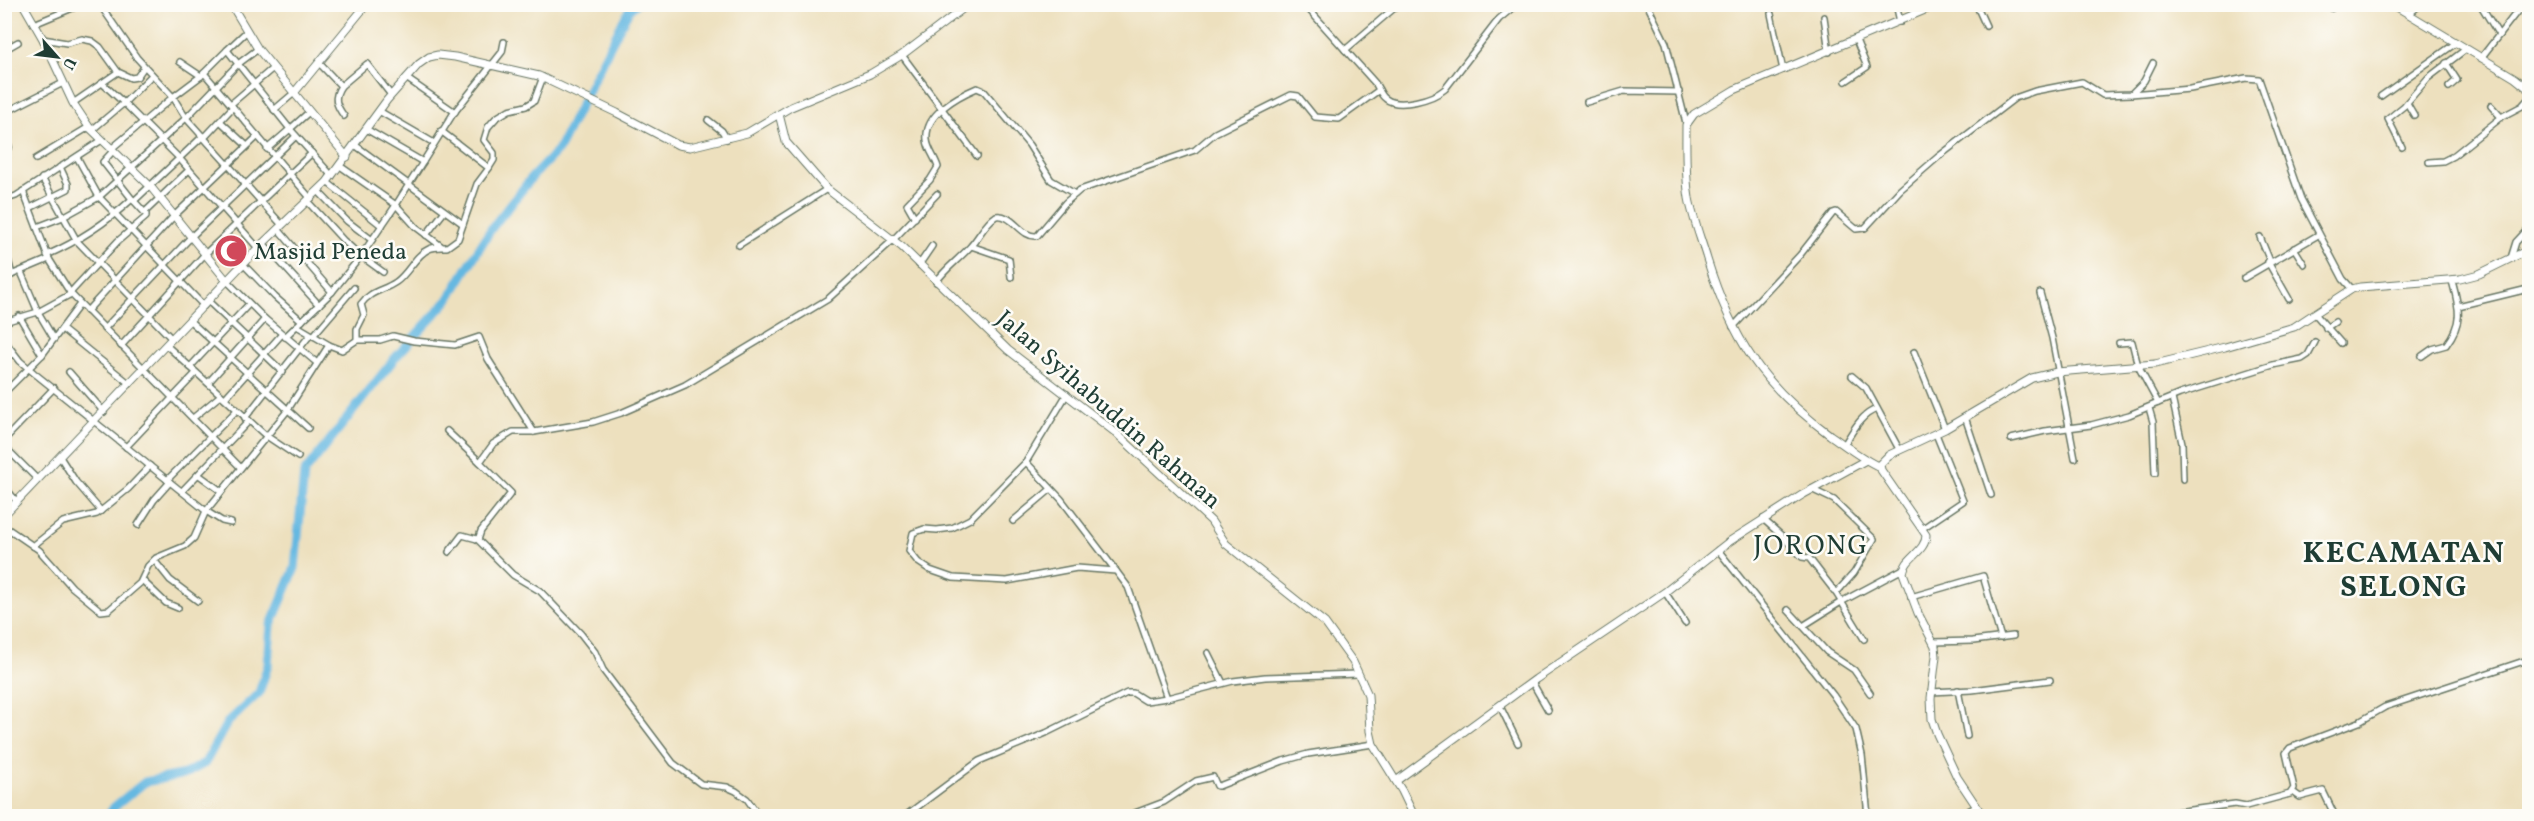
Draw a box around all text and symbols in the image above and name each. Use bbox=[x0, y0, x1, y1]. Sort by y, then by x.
north arrow bbox=[27, 27, 87, 87]
text: U bbox=[56, 53, 81, 73]
mosque icon: Masjid Peneda bbox=[213, 233, 249, 269]
place label: Masjid Peneda bbox=[254, 236, 407, 270]
street label: Jalan Syihabuddin Rahman bbox=[988, 303, 1228, 518]
district label: JORONG bbox=[1753, 528, 1869, 566]
district label: KECAMATAN SELONG bbox=[2302, 533, 2506, 609]

